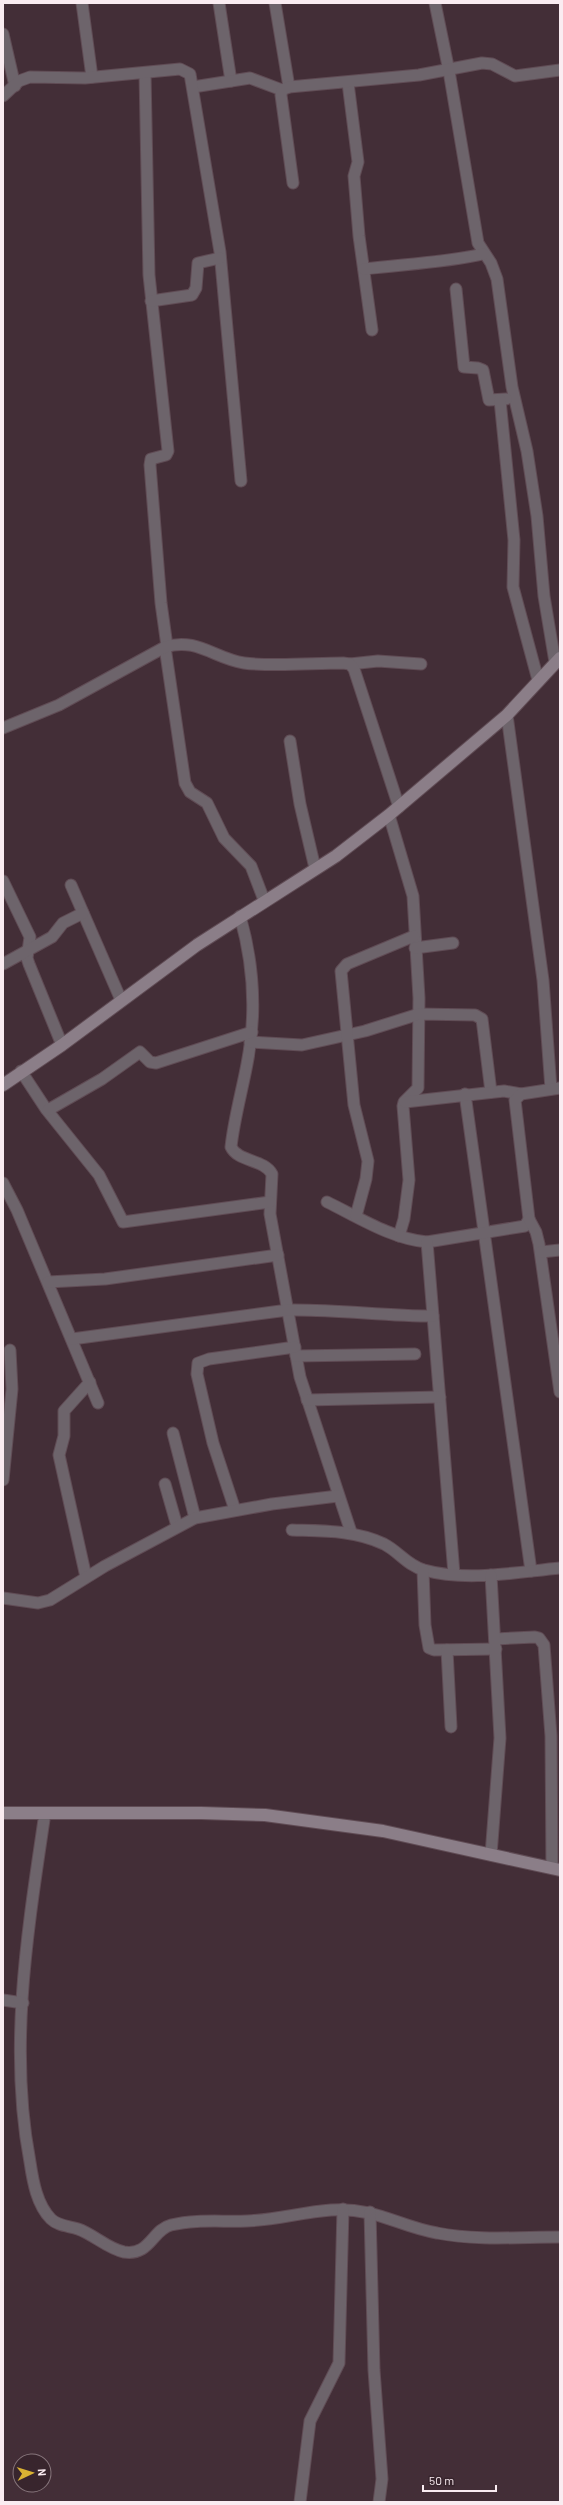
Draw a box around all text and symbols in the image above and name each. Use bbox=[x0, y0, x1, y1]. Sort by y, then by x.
north arrow bbox=[12, 2453, 52, 2493]
scale bar bbox=[423, 2467, 496, 2493]
text: N bbox=[36, 2468, 49, 2476]
text: 50 m bbox=[429, 2473, 454, 2487]

